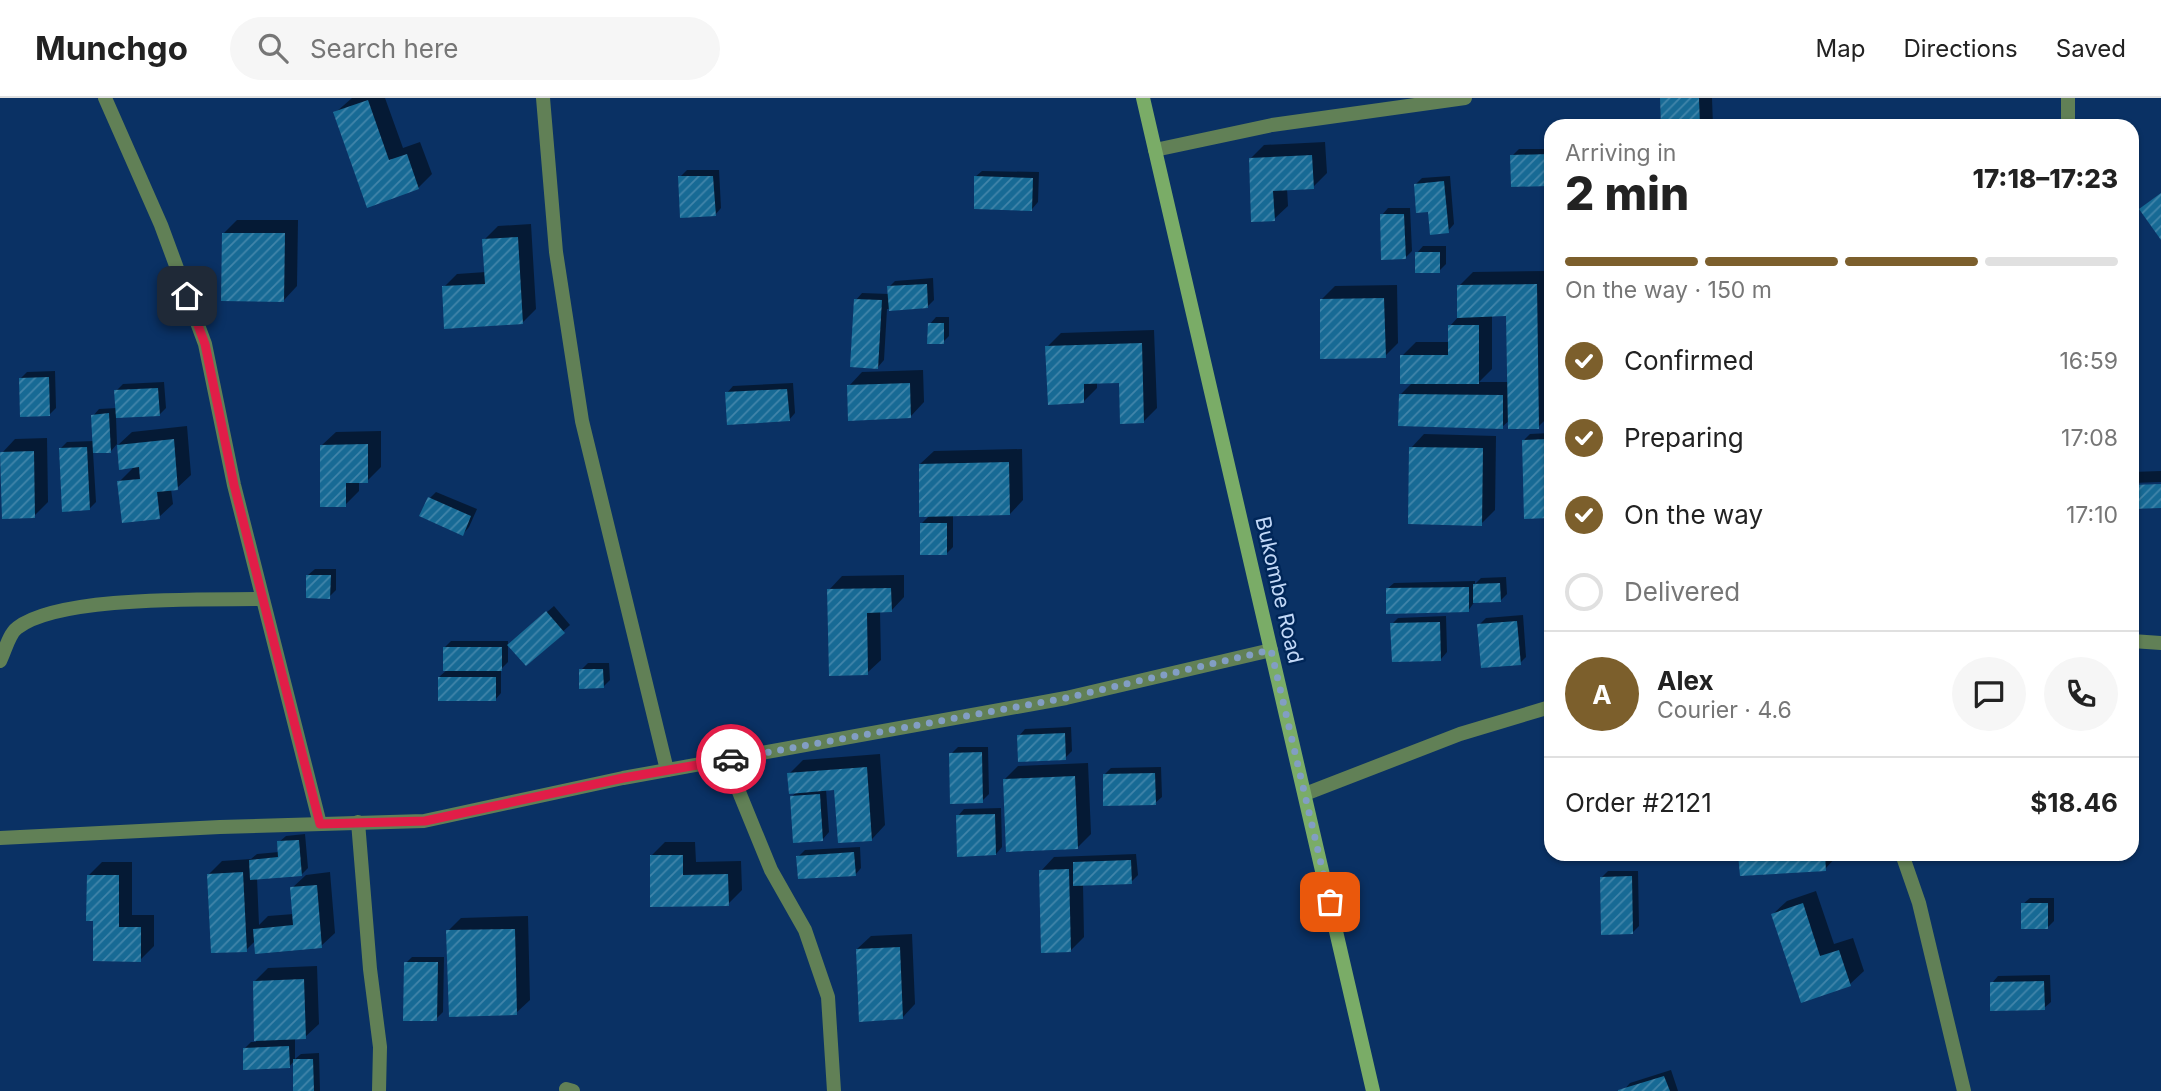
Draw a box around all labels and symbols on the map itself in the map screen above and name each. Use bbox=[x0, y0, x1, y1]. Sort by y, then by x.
pin bbox=[157, 266, 217, 326]
street label: Bukombe Road bbox=[1250, 514, 1309, 666]
courier bbox=[696, 724, 766, 794]
pin bbox=[1300, 872, 1360, 932]

